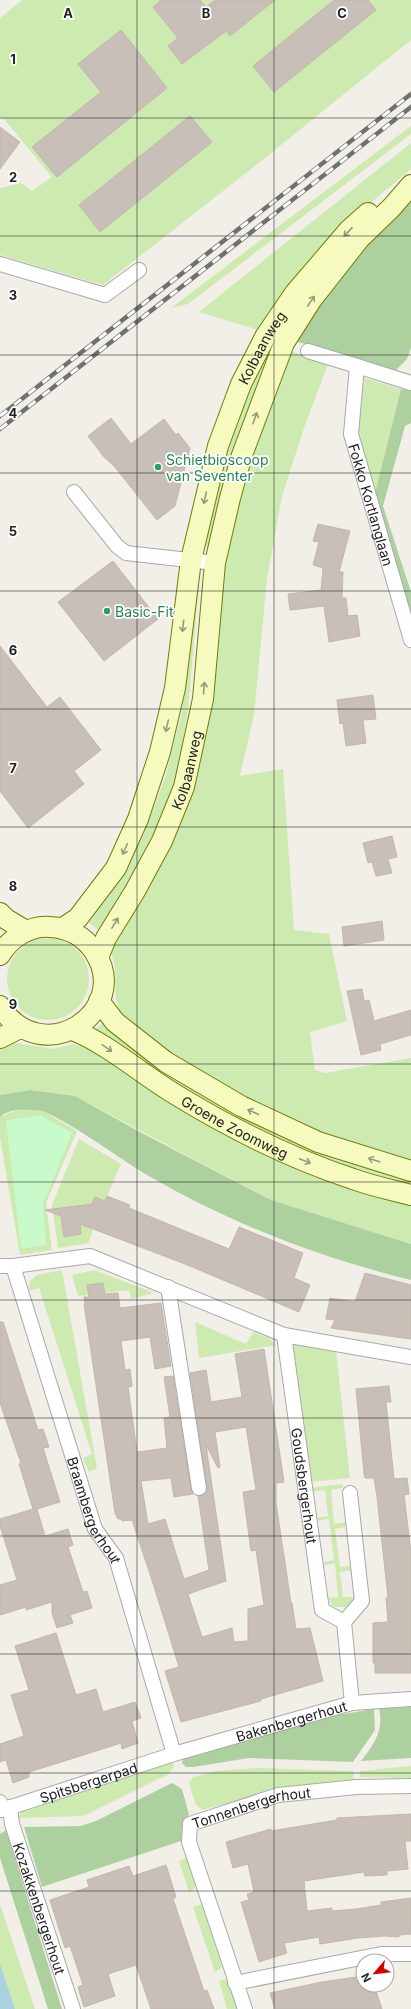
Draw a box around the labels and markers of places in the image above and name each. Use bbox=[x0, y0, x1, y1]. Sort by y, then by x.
place label: Schietbioscoop van Seventer bbox=[166, 451, 269, 484]
marker: Schietbioscoop van Seventer bbox=[153, 462, 163, 472]
place label: Basic-Fit bbox=[115, 603, 174, 620]
marker: Basic-Fit bbox=[102, 606, 112, 616]

